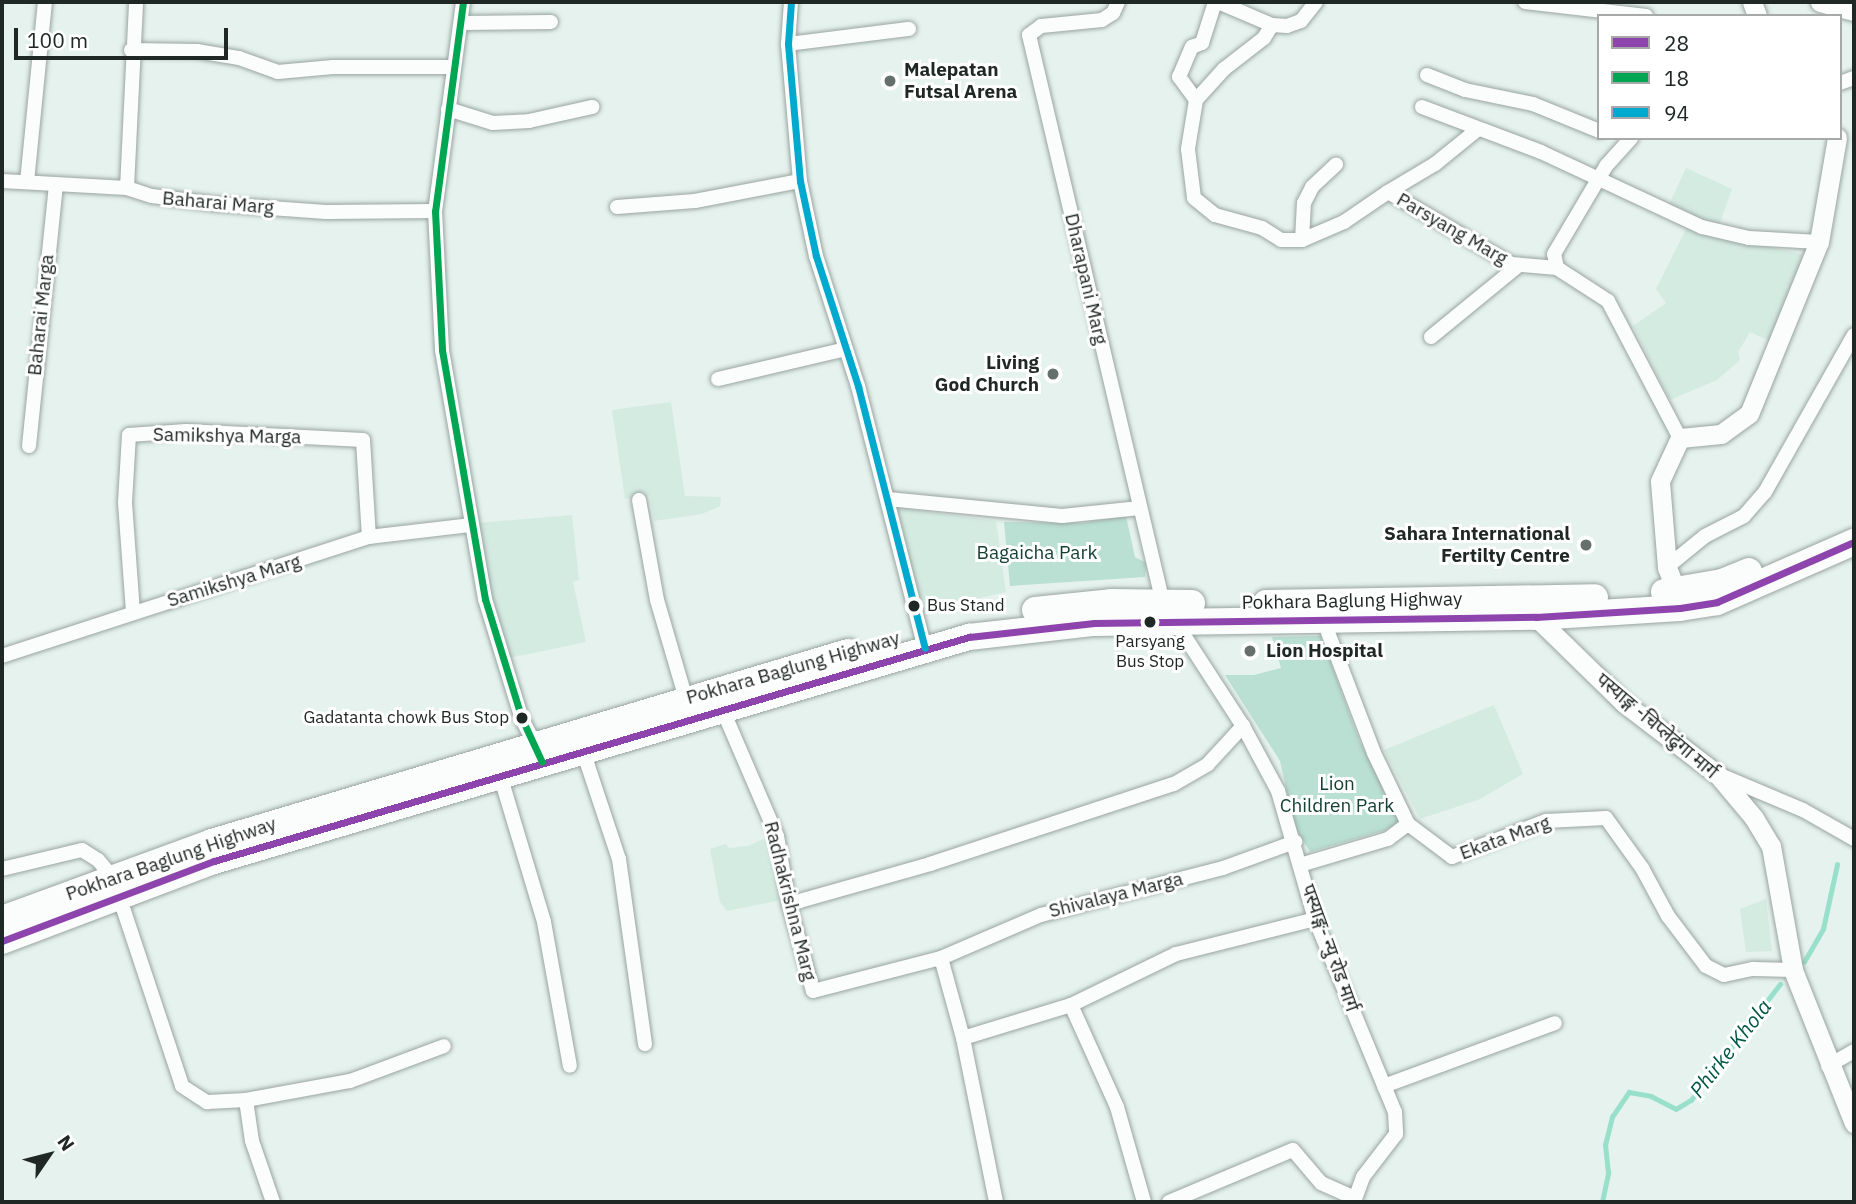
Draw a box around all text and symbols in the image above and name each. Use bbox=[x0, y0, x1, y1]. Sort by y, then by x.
scale bar bbox=[18, 14, 231, 58]
legend bbox=[1597, 14, 1842, 140]
text: 100 m bbox=[27, 26, 88, 54]
text: 28 bbox=[1664, 29, 1689, 57]
place label: Malepatan Futsal Arena bbox=[904, 59, 1017, 103]
text: 18 bbox=[1664, 64, 1689, 92]
marker: Malepatan Futsal Arena bbox=[882, 73, 898, 89]
text: 94 bbox=[1664, 99, 1689, 127]
street label: Baharai Marg bbox=[161, 187, 275, 219]
street label: Parsyang Marg bbox=[1393, 188, 1511, 270]
street label: Dharapani Marg bbox=[1060, 211, 1112, 347]
street label: Baharai Marga bbox=[23, 253, 59, 377]
place label: Living God Church bbox=[935, 352, 1039, 396]
marker: Living God Church bbox=[1045, 366, 1061, 382]
street label: Samikshya Marga bbox=[153, 423, 301, 449]
place label: Sahara International Fertilty Centre bbox=[1384, 523, 1570, 567]
marker: Sahara International Fertilty Centre bbox=[1576, 535, 1596, 555]
park label: Bagaicha Park bbox=[977, 542, 1097, 564]
street label: Samikshya Marg bbox=[165, 550, 303, 612]
street label: Pokhara Baglung Highway bbox=[1241, 588, 1463, 614]
place label: Bus Stand bbox=[927, 596, 1004, 616]
marker: Bus Stand bbox=[907, 599, 921, 613]
marker: Parsyang Bus Stop bbox=[1143, 615, 1157, 629]
street label: Pokhara Baglung Highway bbox=[684, 627, 902, 709]
place label: Parsyang Bus Stop bbox=[1115, 632, 1185, 672]
place label: Lion Hospital bbox=[1266, 640, 1383, 662]
marker: Lion Hospital bbox=[1240, 641, 1260, 661]
street label: पस्याङ्ग -चिप्लेढुंगा मार्ग bbox=[1591, 668, 1723, 784]
place label: Gadatanta chowk Bus Stop bbox=[304, 708, 509, 728]
marker: Gadatanta chowk Bus Stop bbox=[515, 711, 529, 725]
park label: Lion Children Park bbox=[1280, 773, 1394, 817]
street label: Ekata Marg bbox=[1457, 811, 1553, 865]
street label: Pokhara Baglung Highway bbox=[63, 812, 279, 906]
street label: Radhakrishna Marg bbox=[759, 819, 821, 983]
street label: Shivalaya Marga bbox=[1047, 867, 1185, 923]
street label: पस्याङ्ग- न्यु रोड मार्ग bbox=[1296, 881, 1364, 1015]
water label: Phirke Khola bbox=[1684, 994, 1776, 1102]
north arrow bbox=[14, 1120, 84, 1190]
text: N bbox=[52, 1130, 80, 1155]

